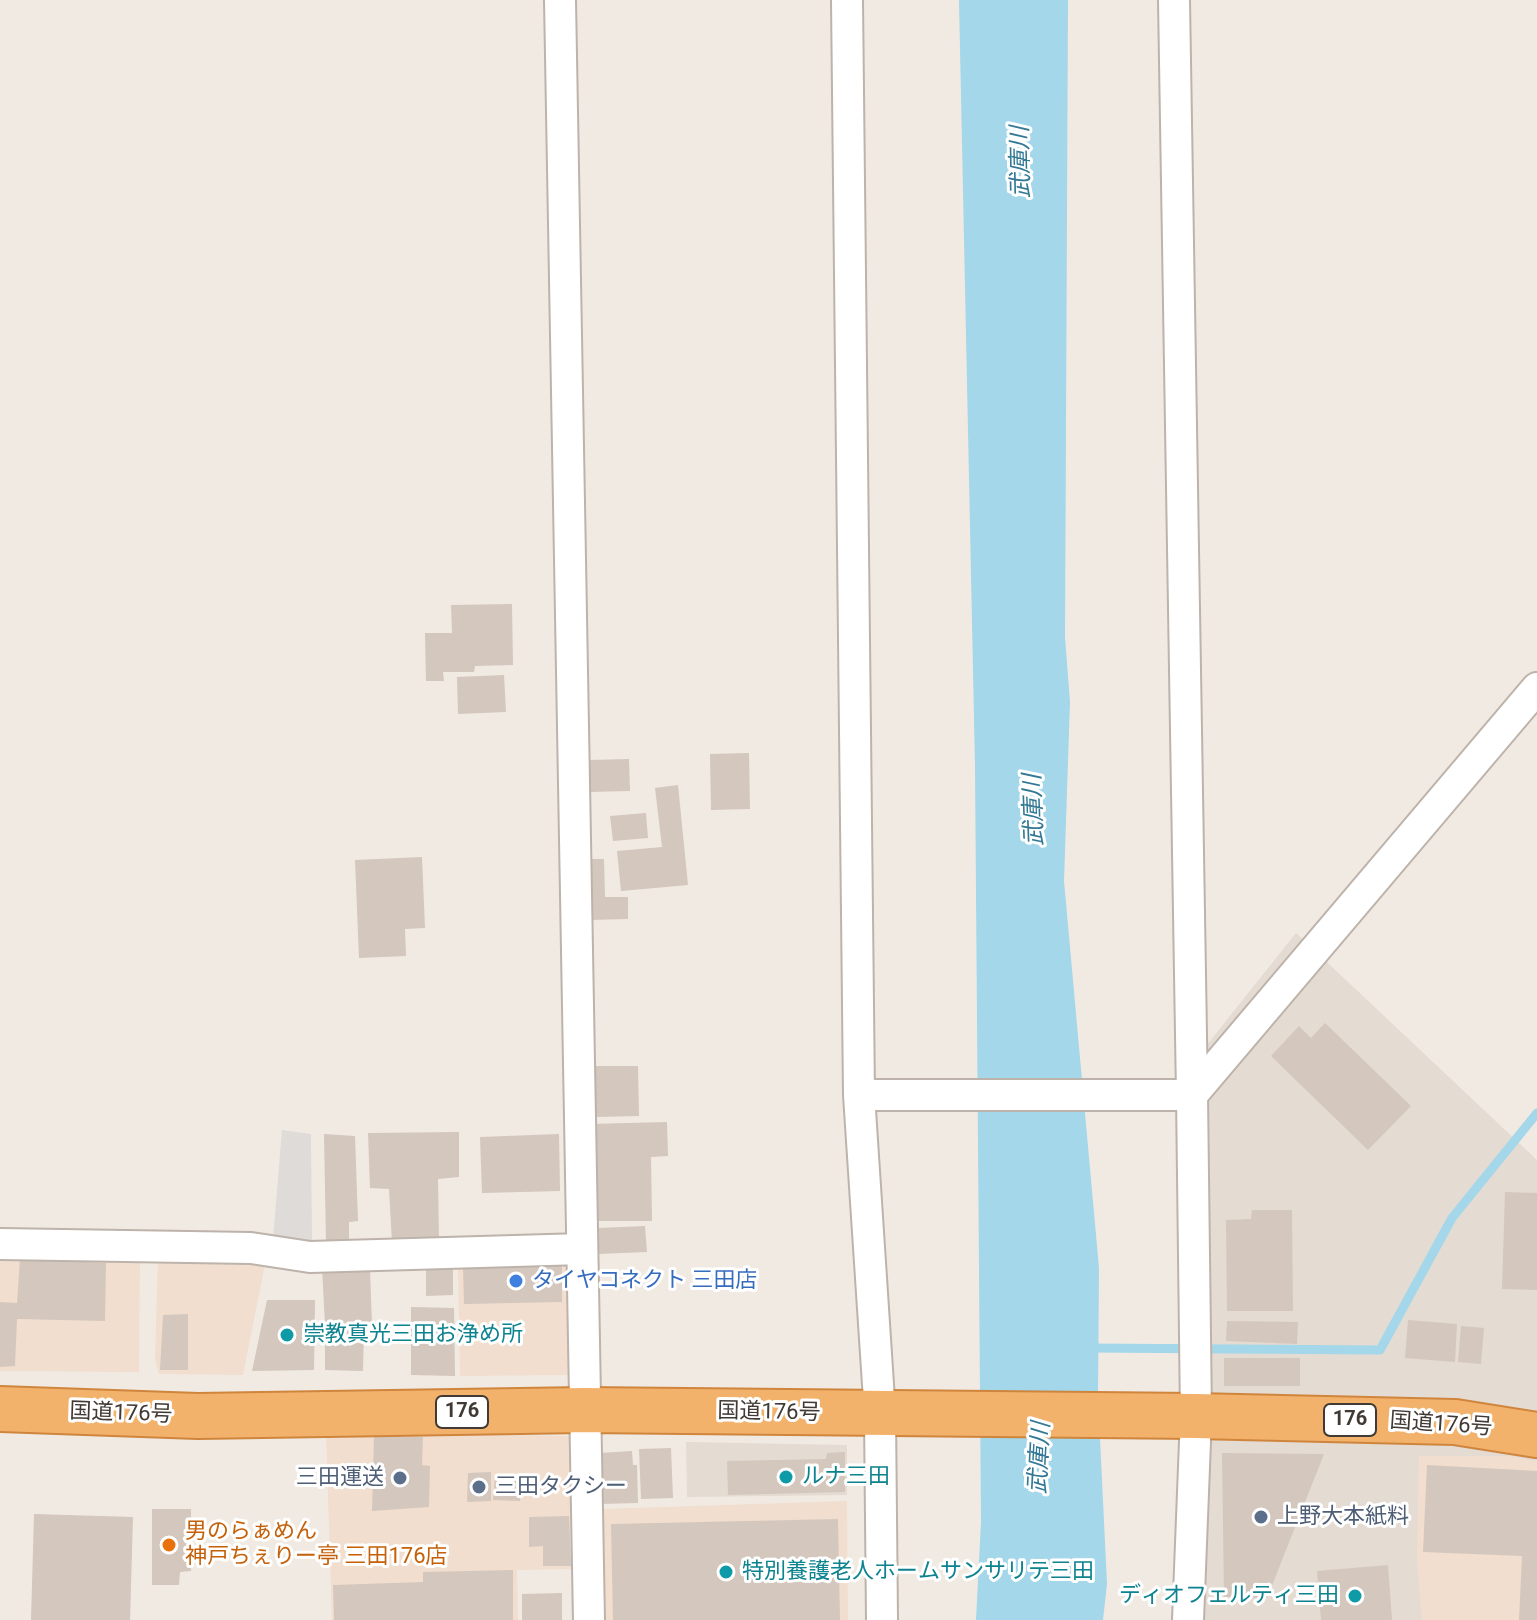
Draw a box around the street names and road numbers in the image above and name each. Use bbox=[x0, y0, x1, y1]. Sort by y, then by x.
road number: 176 bbox=[436, 1396, 488, 1428]
street label: 国道176号 bbox=[69, 1399, 173, 1429]
street label: 国道176号 bbox=[717, 1399, 821, 1427]
road number: 176 bbox=[1324, 1404, 1376, 1436]
street label: 国道176号 bbox=[1389, 1408, 1493, 1442]

